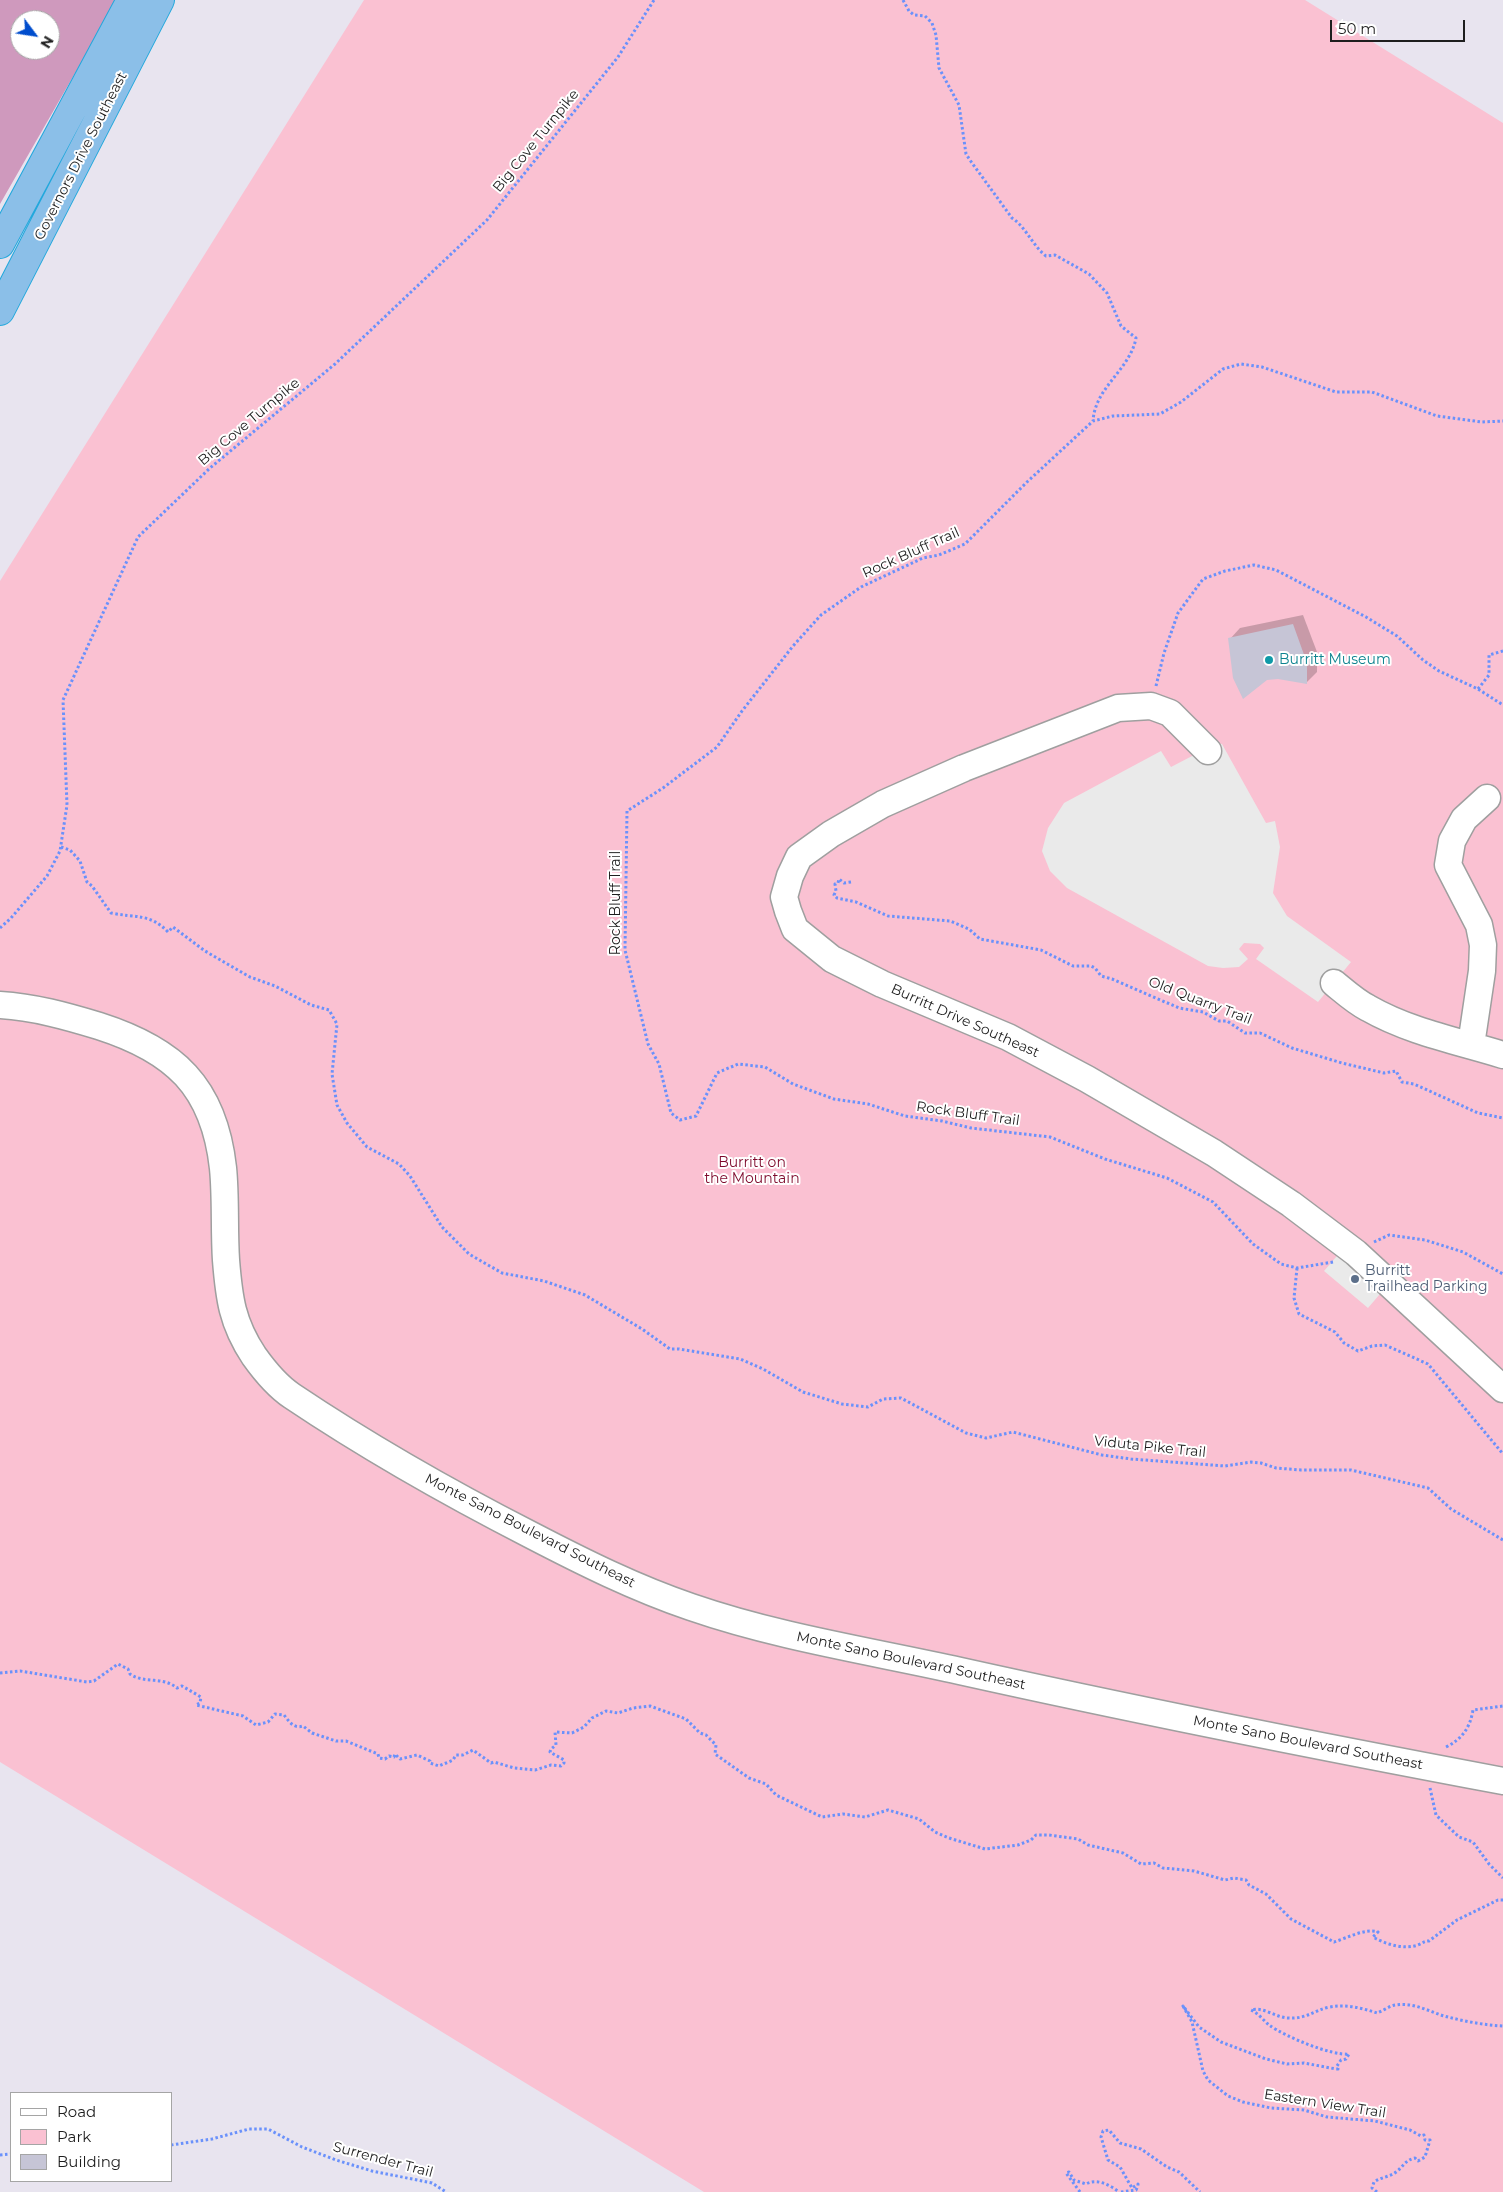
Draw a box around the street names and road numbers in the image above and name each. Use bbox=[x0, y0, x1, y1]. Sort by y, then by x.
street label: Governors Drive Southeast bbox=[31, 69, 131, 243]
street label: Big Cove Turnpike bbox=[489, 86, 583, 196]
street label: Big Cove Turnpike bbox=[195, 375, 303, 469]
street label: Rock Bluff Trail bbox=[860, 524, 962, 582]
street label: Rock Bluff Trail bbox=[608, 851, 624, 955]
street label: Old Quarry Trail bbox=[1146, 974, 1254, 1028]
street label: Burritt Drive Southeast bbox=[888, 981, 1042, 1061]
street label: Rock Bluff Trail bbox=[915, 1098, 1021, 1130]
street label: Viduta Pike Trail bbox=[1093, 1433, 1207, 1461]
street label: Monte Sano Boulevard Southeast bbox=[422, 1470, 638, 1592]
street label: Monte Sano Boulevard Southeast bbox=[795, 1628, 1027, 1694]
street label: Monte Sano Boulevard Southeast bbox=[1192, 1712, 1424, 1774]
street label: Eastern View Trail bbox=[1263, 2086, 1387, 2122]
street label: Surrender Trail bbox=[331, 2139, 435, 2181]

